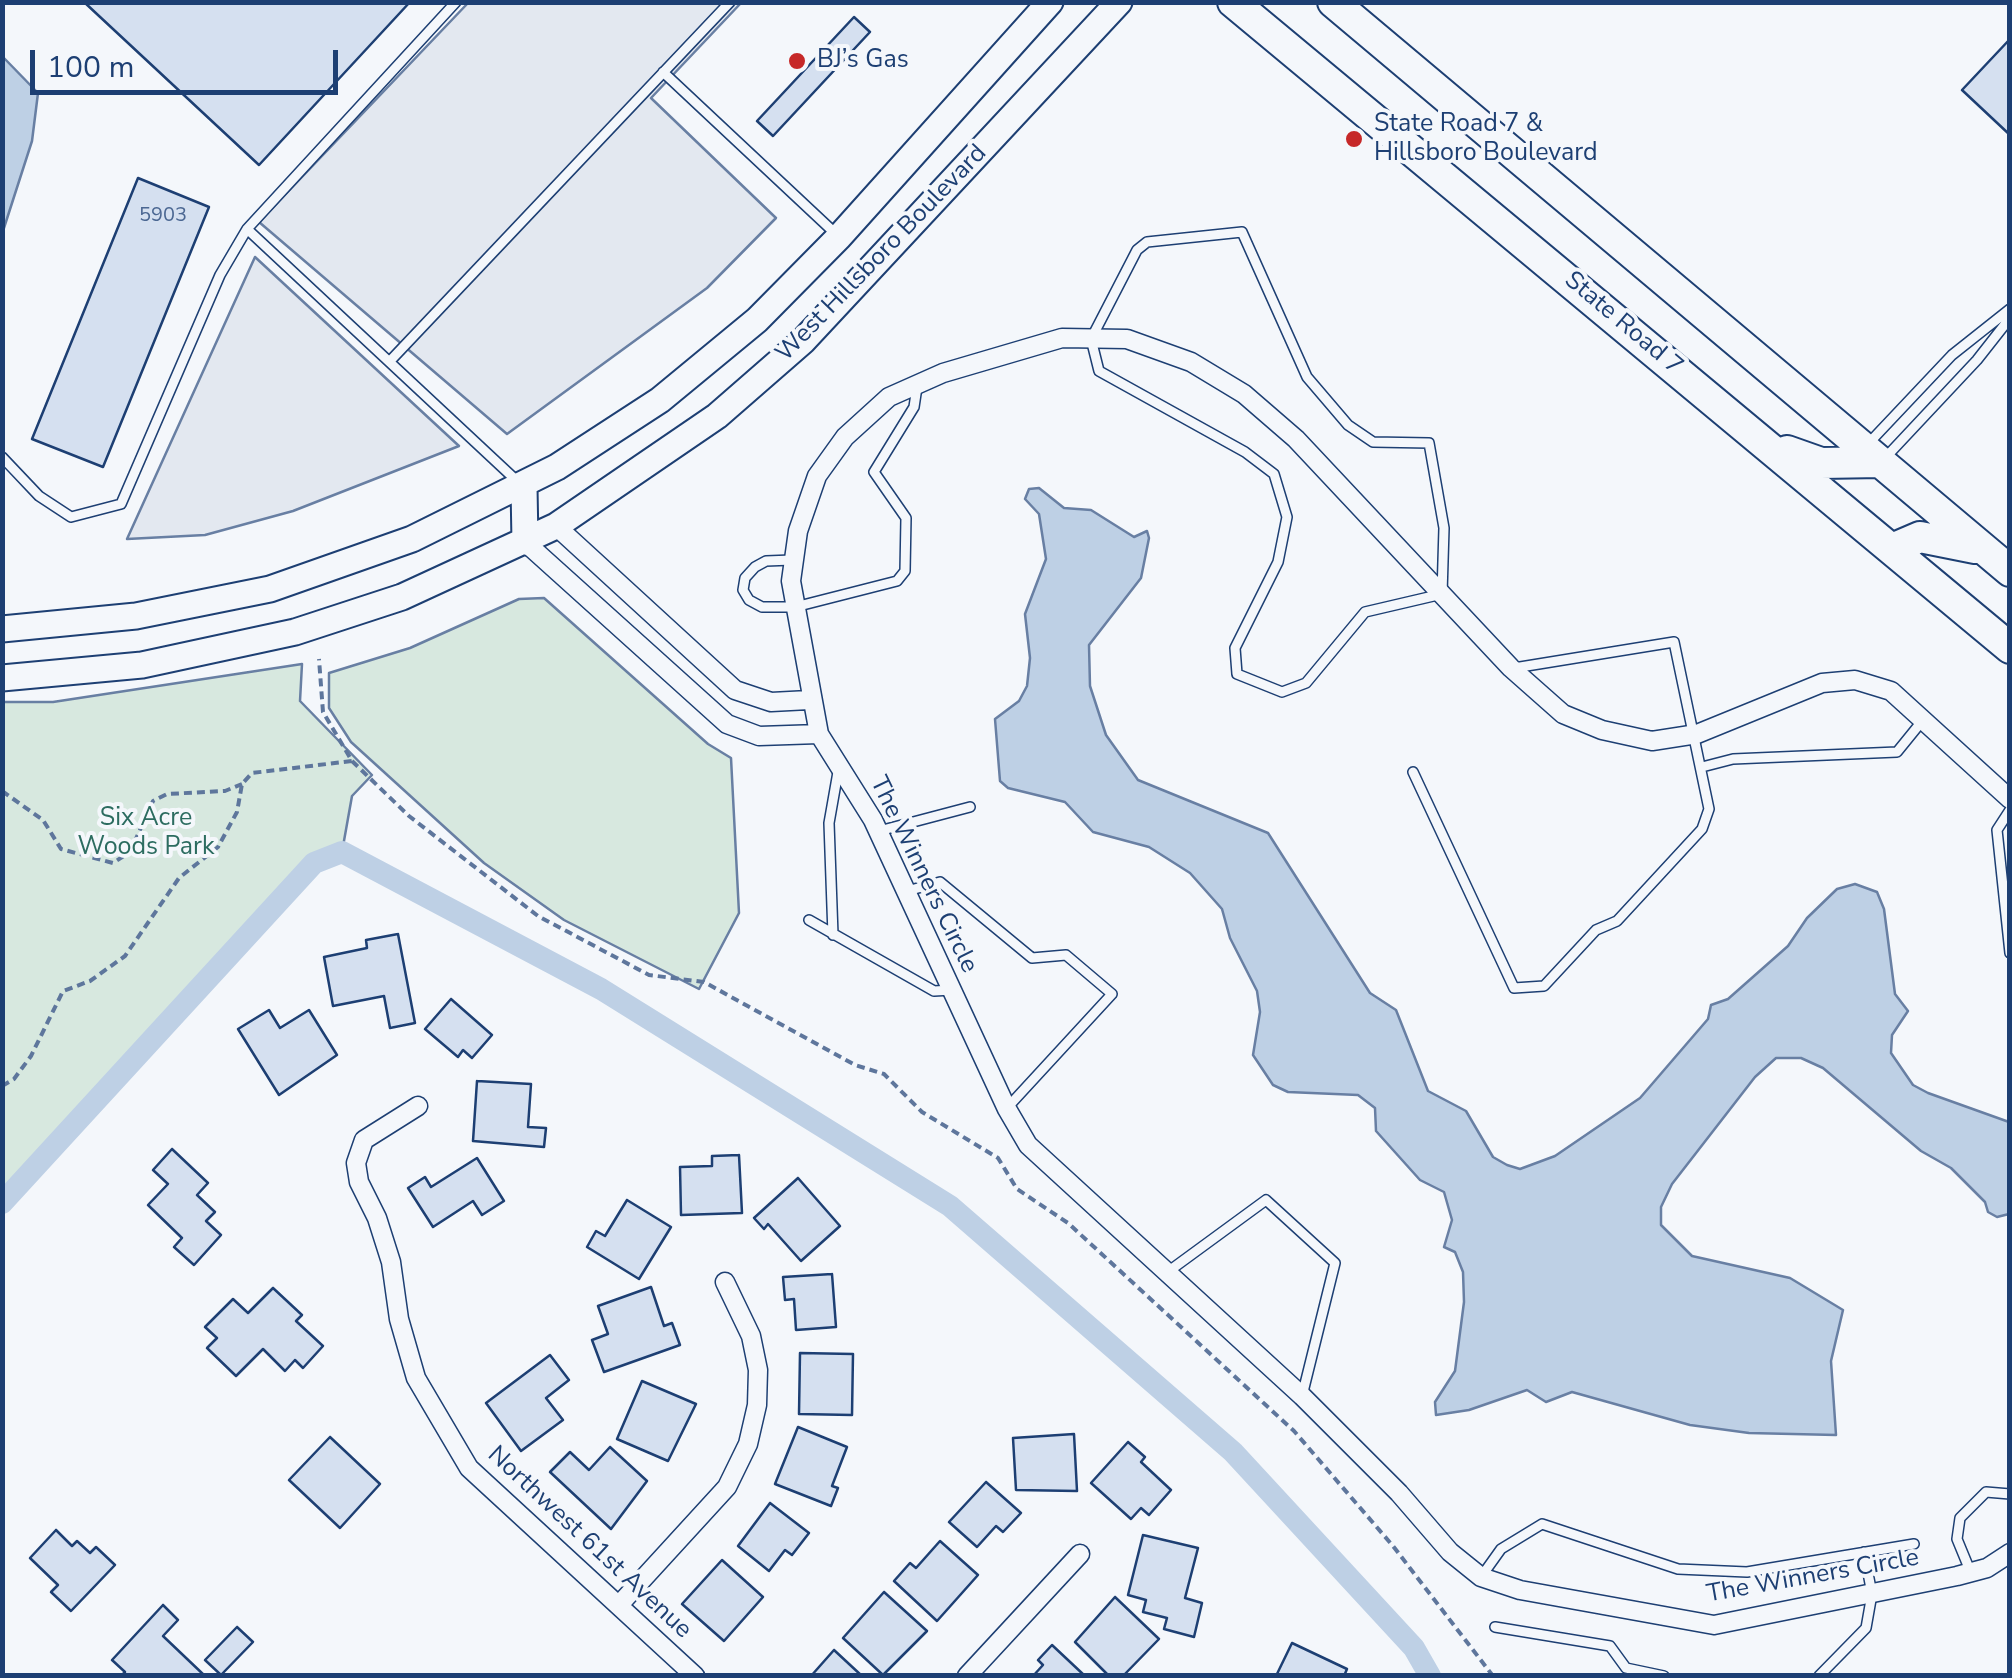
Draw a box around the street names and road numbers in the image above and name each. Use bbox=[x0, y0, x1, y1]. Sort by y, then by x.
street label: West Hillsboro Boulevard bbox=[770, 139, 994, 369]
street label: State Road 7 bbox=[1558, 266, 1688, 382]
street label: The Winners Circle bbox=[862, 772, 984, 978]
street label: Northwest 61st Avenue bbox=[481, 1441, 697, 1645]
street label: The Winners Circle bbox=[1705, 1544, 1921, 1610]

